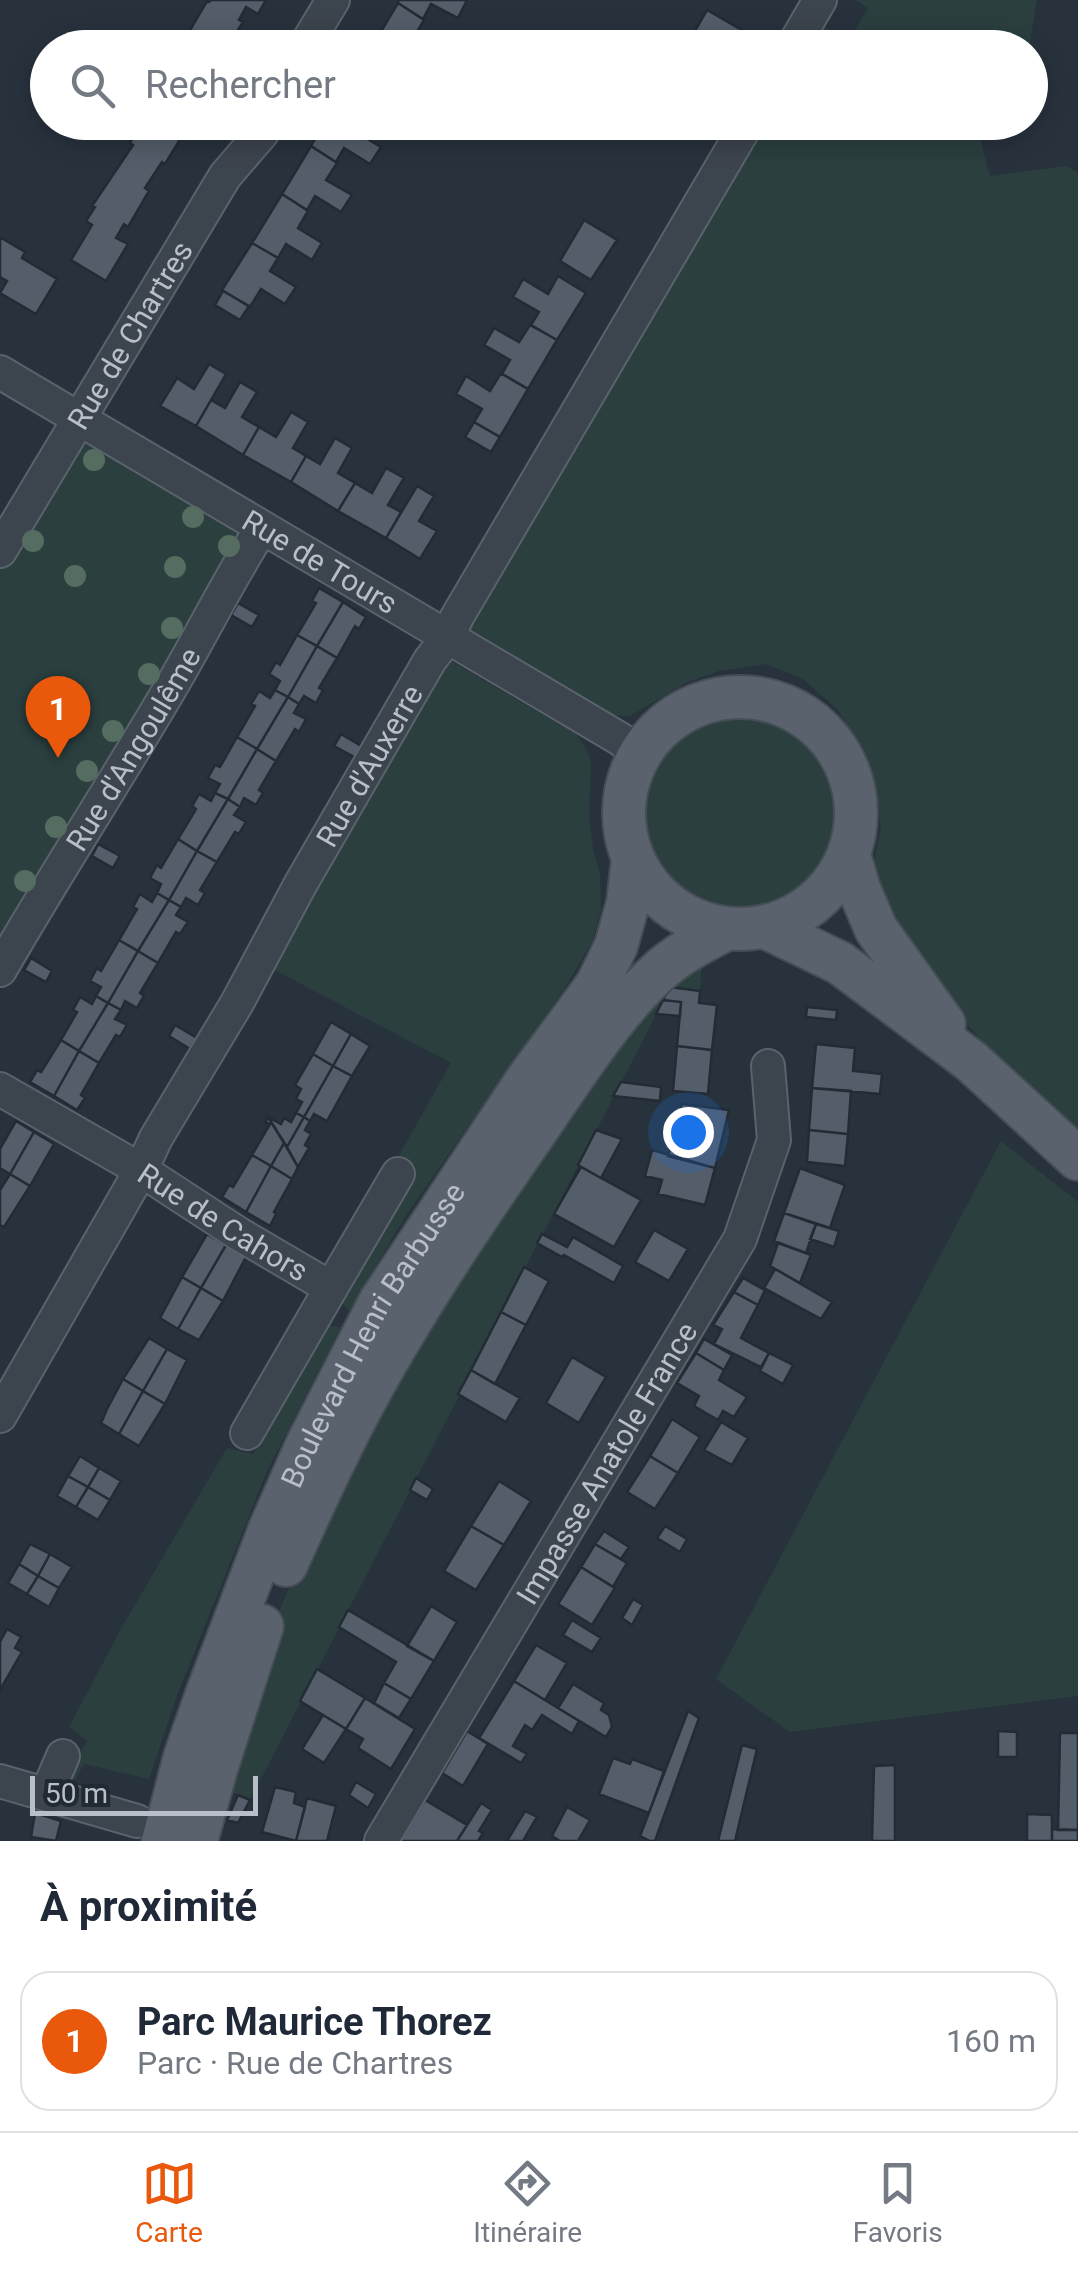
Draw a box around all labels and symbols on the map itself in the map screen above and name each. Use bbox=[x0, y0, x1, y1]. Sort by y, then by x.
street label: Rue de Chartres bbox=[60, 235, 199, 435]
street label: Rue de Tours bbox=[236, 502, 404, 621]
street label: Rue d'Angoulême bbox=[58, 641, 207, 857]
pin: 1 bbox=[26, 676, 90, 758]
street label: Rue d'Auxerre bbox=[308, 678, 430, 853]
your location bbox=[663, 1107, 714, 1158]
street label: Rue de Cahors bbox=[132, 1156, 315, 1288]
street label: Boulevard Henri Barbusse bbox=[273, 1176, 472, 1493]
street label: Impasse Anatole France bbox=[509, 1316, 704, 1610]
scale bar bbox=[30, 1771, 258, 1816]

